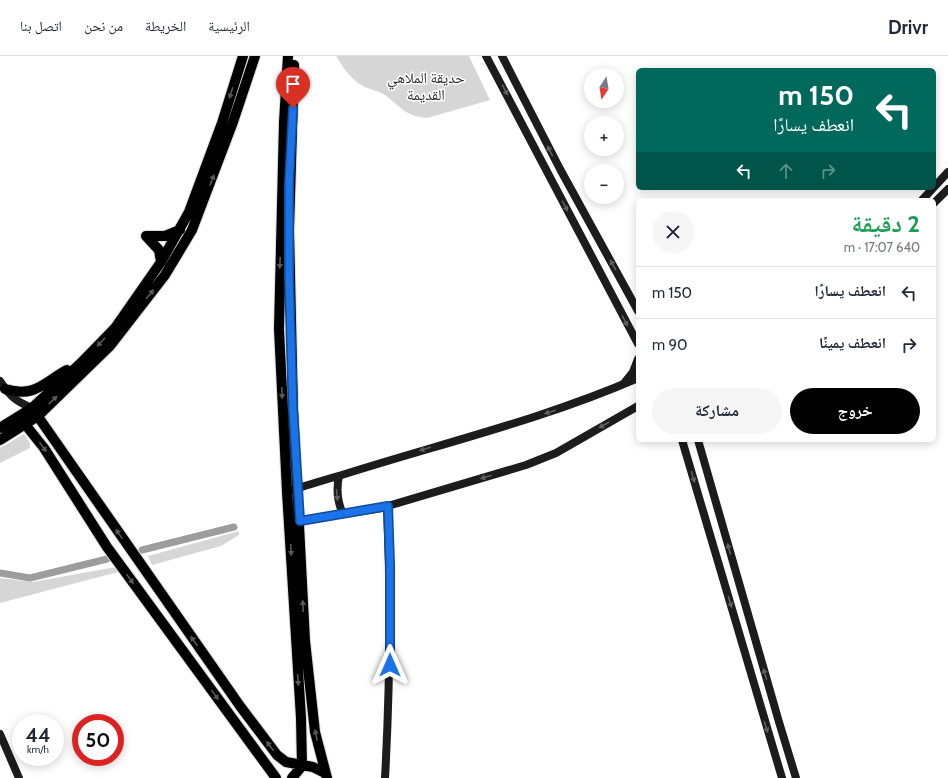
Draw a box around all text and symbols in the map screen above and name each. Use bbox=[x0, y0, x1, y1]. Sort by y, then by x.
text: Drivr bbox=[888, 16, 928, 39]
text: اتصل بنا bbox=[20, 17, 62, 35]
text: من نحن bbox=[84, 17, 123, 35]
text: الخريطة bbox=[145, 17, 186, 35]
text: الرئيسية bbox=[208, 17, 250, 35]
pin bbox=[276, 67, 310, 108]
north arrow bbox=[584, 68, 624, 108]
map controls bbox=[584, 68, 624, 204]
park label: حديقة الملاهي القديمة bbox=[387, 69, 465, 104]
icon: arrive bbox=[282, 73, 304, 95]
text: 150 m bbox=[778, 78, 854, 112]
icon: left bbox=[868, 84, 920, 136]
one-way arrow bbox=[501, 85, 508, 96]
one-way arrow bbox=[228, 88, 234, 100]
text: انعطف يسارًا bbox=[773, 114, 854, 136]
button: + bbox=[584, 116, 624, 156]
one-way arrow bbox=[547, 145, 554, 156]
icon: left bbox=[733, 160, 755, 182]
icon: ahead bbox=[775, 160, 797, 182]
icon: right bbox=[817, 160, 839, 182]
button: − bbox=[584, 164, 624, 204]
one-way arrow bbox=[209, 174, 215, 186]
one-way arrow bbox=[562, 200, 568, 211]
text: 2 دقيقة bbox=[851, 209, 920, 238]
button: close bbox=[652, 211, 694, 253]
text: 640 m · 17:07 bbox=[844, 239, 920, 255]
one-way arrow bbox=[277, 257, 283, 270]
one-way arrow bbox=[609, 259, 616, 271]
text: انعطف يسارًا bbox=[815, 282, 886, 300]
icon: left bbox=[898, 282, 920, 304]
text: 150 m bbox=[652, 284, 692, 302]
one-way arrow bbox=[146, 289, 155, 300]
one-way arrow bbox=[622, 315, 629, 326]
text: انعطف يمينًا bbox=[819, 334, 886, 352]
icon: right bbox=[898, 334, 920, 356]
text: 90 m bbox=[652, 336, 688, 354]
one-way arrow bbox=[96, 337, 105, 347]
one-way arrow bbox=[279, 387, 286, 399]
button: مشاركة bbox=[652, 388, 782, 434]
button: خروج bbox=[790, 388, 920, 434]
one-way arrow bbox=[48, 395, 58, 405]
one-way arrow bbox=[543, 410, 555, 416]
one-way arrow bbox=[598, 422, 610, 429]
one-way arrow bbox=[39, 442, 47, 452]
one-way arrow bbox=[419, 446, 431, 452]
one-way arrow bbox=[690, 472, 696, 484]
one-way arrow bbox=[480, 474, 492, 480]
one-way arrow bbox=[334, 489, 341, 501]
one-way arrow bbox=[115, 529, 123, 540]
one-way arrow bbox=[726, 542, 732, 554]
one-way arrow bbox=[288, 544, 294, 557]
one-way arrow bbox=[126, 573, 135, 584]
one-way arrow bbox=[727, 596, 733, 608]
one-way arrow bbox=[300, 600, 307, 612]
one-way arrow bbox=[190, 636, 198, 646]
position arrow bbox=[369, 644, 411, 686]
one-way arrow bbox=[762, 667, 768, 679]
one-way arrow bbox=[295, 674, 302, 686]
one-way arrow bbox=[211, 690, 219, 700]
speed limit sign: 50 bbox=[72, 714, 124, 766]
one-way arrow bbox=[763, 721, 769, 733]
text: 44 bbox=[26, 723, 50, 747]
one-way arrow bbox=[312, 729, 318, 741]
one-way arrow bbox=[266, 741, 274, 752]
text: km/h bbox=[27, 743, 49, 756]

